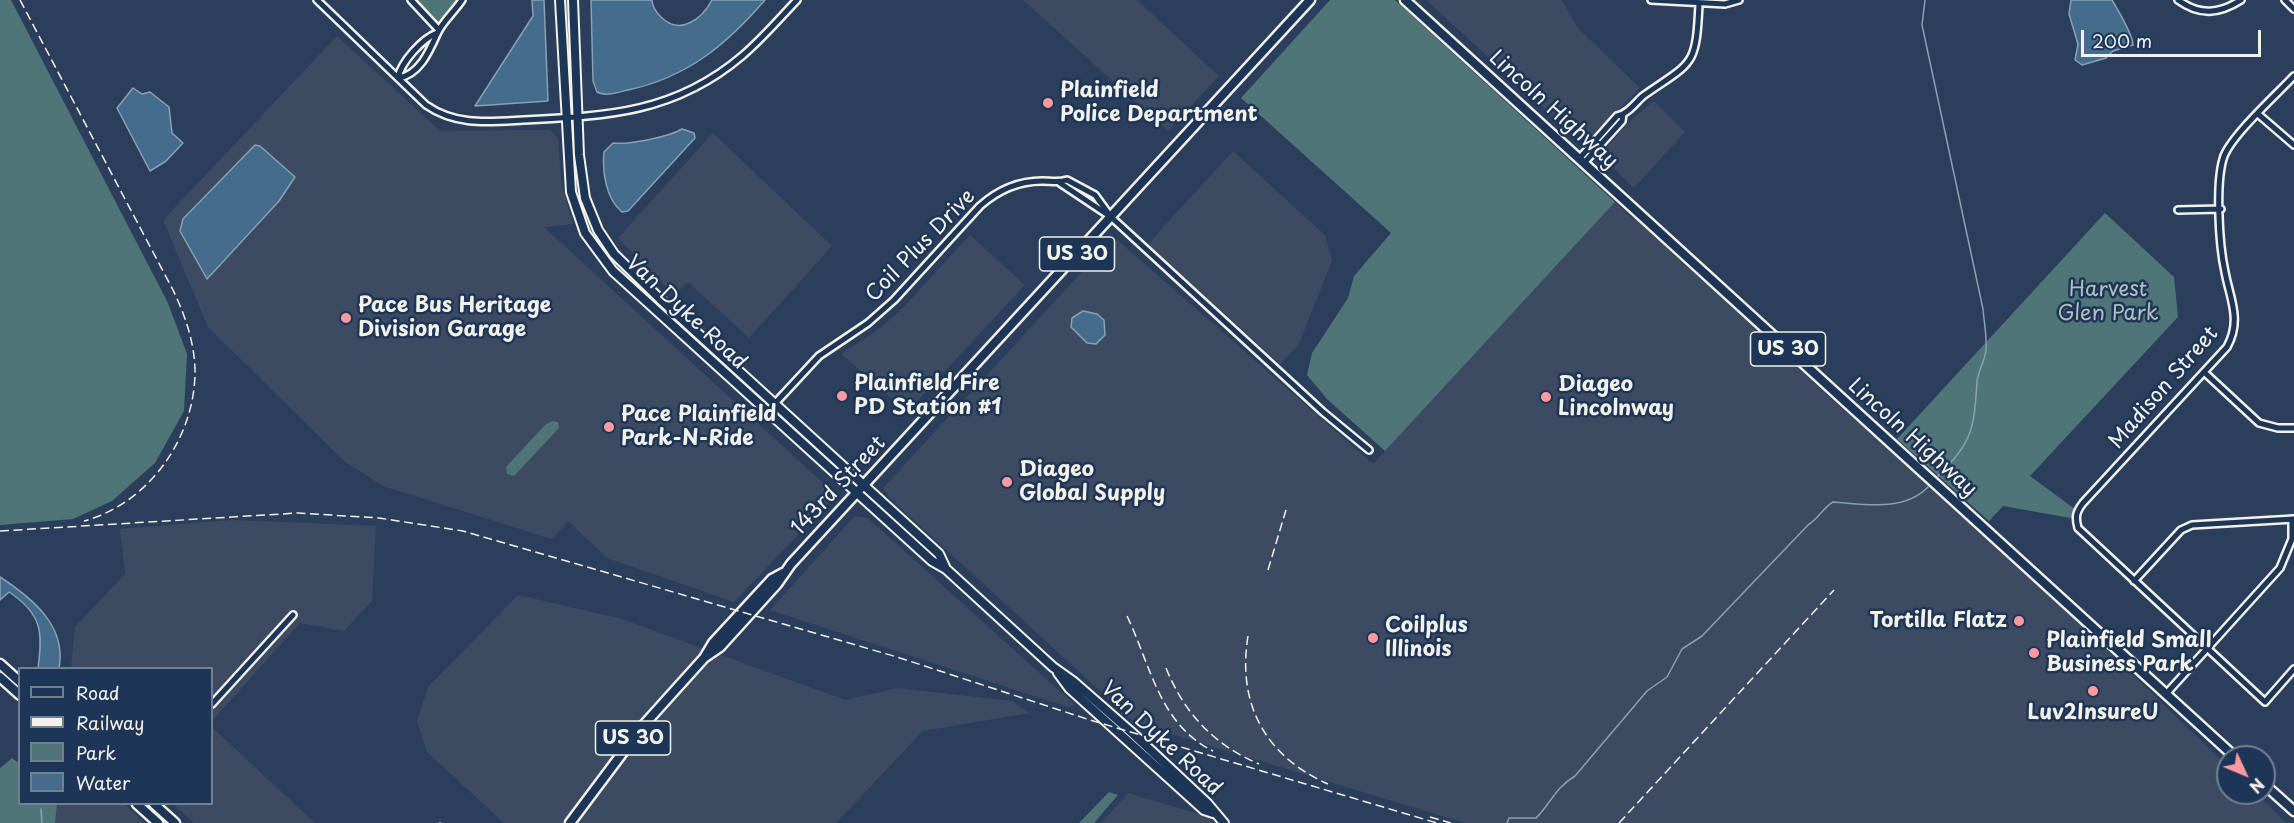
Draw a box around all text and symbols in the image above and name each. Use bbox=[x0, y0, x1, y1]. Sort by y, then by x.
scale bar bbox=[2084, 18, 2264, 56]
text: 200 m bbox=[2092, 27, 2152, 54]
street label: Lincoln Highway bbox=[1483, 46, 1623, 174]
place label: Plainfield Police Department bbox=[1060, 78, 1258, 128]
marker: Plainfield Police Department bbox=[1041, 96, 1055, 110]
street label: Coil Plus Drive bbox=[861, 185, 981, 307]
road number: US 30 bbox=[1040, 237, 1114, 271]
street label: Van Dyke Road bbox=[620, 251, 752, 375]
park label: Harvest Glen Park bbox=[2057, 277, 2159, 327]
place label: Pace Bus Heritage Division Garage bbox=[358, 293, 551, 343]
marker: Pace Bus Heritage Division Garage bbox=[339, 311, 353, 325]
street label: Madison Street bbox=[2104, 322, 2224, 454]
road number: US 30 bbox=[1750, 332, 1826, 366]
place label: Plainfield Fire PD Station #1 bbox=[854, 371, 1001, 421]
place label: Diageo Lincolnway bbox=[1558, 372, 1674, 422]
street label: Lincoln Highway bbox=[1842, 374, 1982, 502]
marker: Plainfield Fire PD Station #1 bbox=[835, 389, 849, 403]
marker: Diageo Lincolnway bbox=[1539, 390, 1553, 404]
place label: Pace Plainfield Park-N-Ride bbox=[621, 402, 776, 452]
marker: Pace Plainfield Park-N-Ride bbox=[602, 420, 616, 434]
street label: 143rd Street bbox=[787, 431, 891, 541]
place label: Diageo Global Supply bbox=[1019, 457, 1165, 507]
marker: Diageo Global Supply bbox=[1000, 475, 1014, 489]
place label: Tortilla Flatz bbox=[1869, 608, 2007, 634]
place label: Coilplus Illinois bbox=[1385, 613, 1468, 663]
marker: Tortilla Flatz bbox=[2012, 614, 2026, 628]
place label: Plainfield Small Business Park bbox=[2046, 628, 2211, 678]
marker: Coilplus Illinois bbox=[1366, 631, 1380, 645]
marker: Plainfield Small Business Park bbox=[2027, 646, 2041, 660]
legend bbox=[18, 667, 213, 805]
street label: Van Dyke Road bbox=[1095, 677, 1227, 801]
text: Road bbox=[76, 679, 120, 706]
marker: Luv2InsureU bbox=[2086, 684, 2100, 698]
place label: Luv2InsureU bbox=[2027, 700, 2159, 726]
text: Railway bbox=[76, 709, 144, 736]
road number: US 30 bbox=[596, 721, 670, 755]
text: Park bbox=[76, 739, 116, 766]
north arrow bbox=[2216, 745, 2276, 805]
text: Water bbox=[76, 769, 130, 796]
text: N bbox=[2244, 773, 2271, 799]

